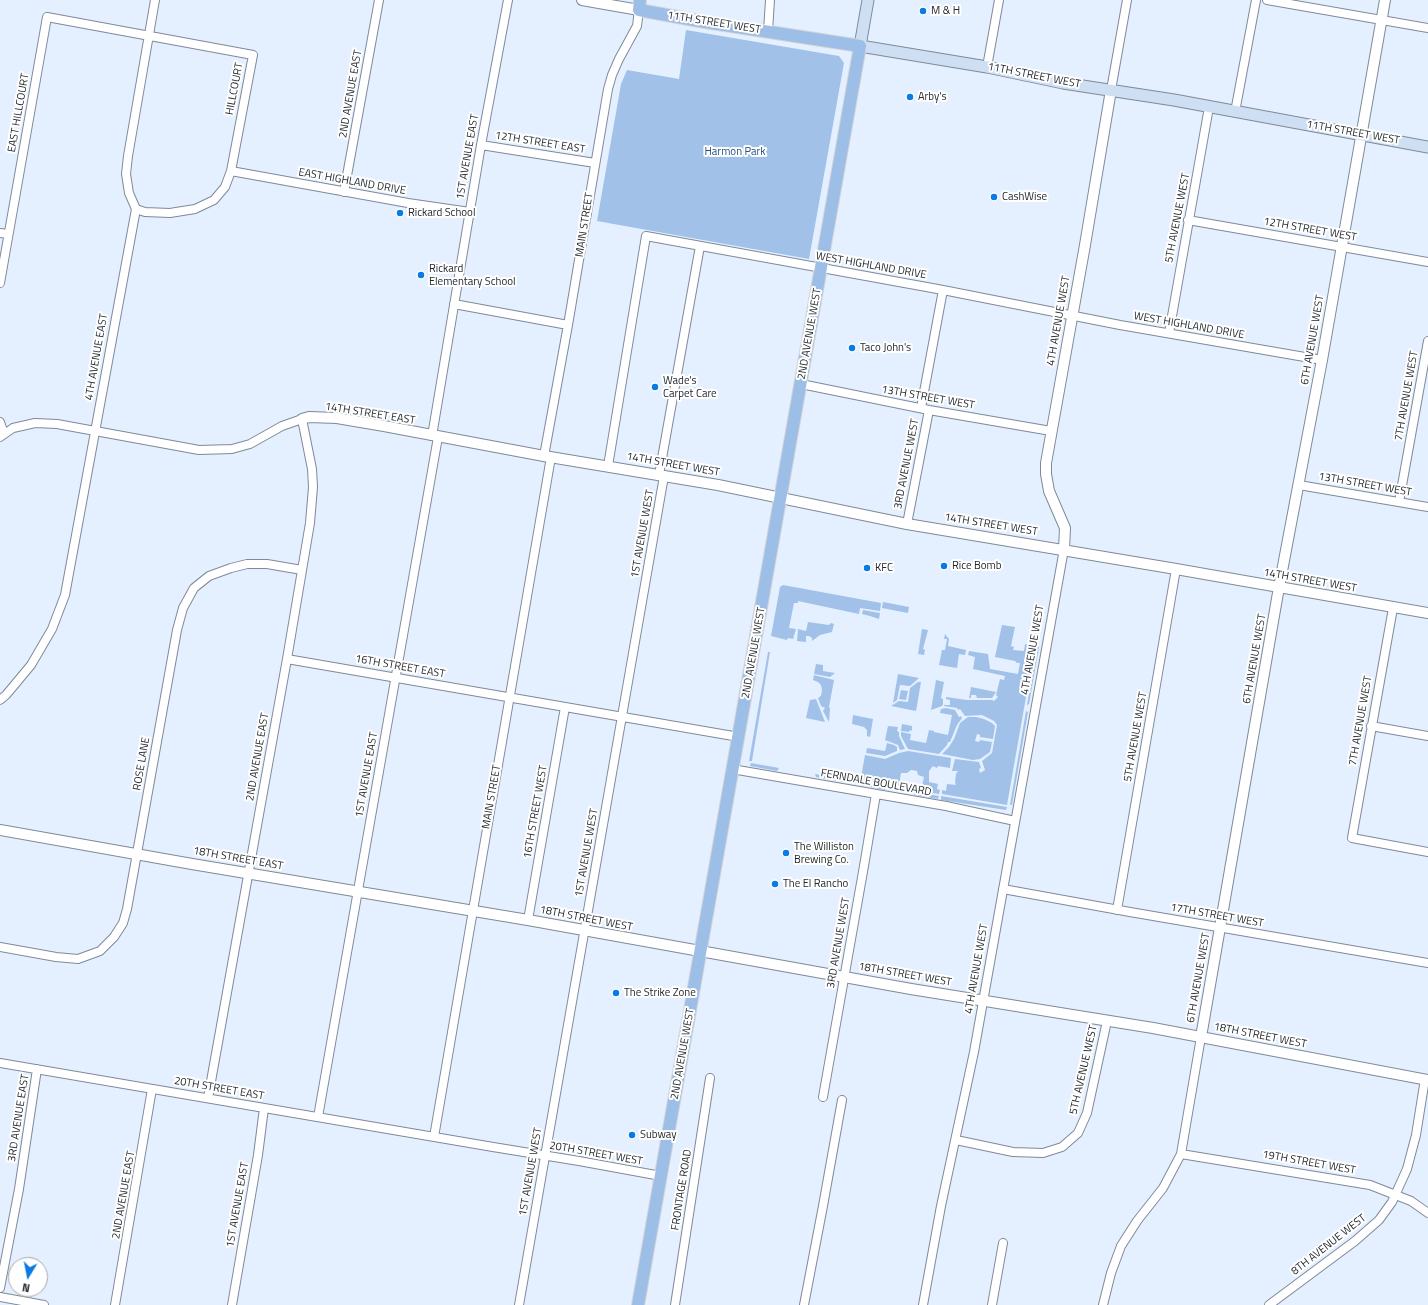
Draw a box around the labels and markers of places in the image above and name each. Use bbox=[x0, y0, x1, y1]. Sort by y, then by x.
place label: M & H bbox=[931, 4, 960, 18]
marker: M & H bbox=[918, 6, 928, 16]
place label: Arby's bbox=[918, 90, 947, 104]
marker: Arby's bbox=[905, 92, 915, 102]
place label: CashWise bbox=[1002, 190, 1047, 204]
marker: CashWise bbox=[989, 192, 999, 202]
place label: Rickard School bbox=[408, 206, 475, 220]
marker: Rickard School bbox=[395, 208, 405, 218]
place label: Rickard Elementary School bbox=[429, 262, 516, 288]
marker: Rickard Elementary School bbox=[416, 270, 426, 280]
place label: Taco John's bbox=[860, 341, 911, 355]
marker: Taco John's bbox=[847, 343, 857, 353]
place label: Wade's Carpet Care bbox=[663, 374, 717, 400]
marker: Wade's Carpet Care bbox=[650, 382, 660, 392]
place label: Rice Bomb bbox=[952, 559, 1001, 573]
place label: KFC bbox=[875, 561, 893, 575]
marker: Rice Bomb bbox=[939, 561, 949, 571]
marker: KFC bbox=[862, 563, 872, 573]
place label: The Williston Brewing Co. bbox=[794, 840, 854, 866]
marker: The Williston Brewing Co. bbox=[781, 848, 791, 858]
place label: The El Rancho bbox=[783, 877, 848, 891]
marker: The El Rancho bbox=[770, 879, 780, 889]
place label: The Strike Zone bbox=[624, 986, 696, 1000]
marker: The Strike Zone bbox=[611, 988, 621, 998]
place label: Subway bbox=[640, 1128, 677, 1142]
marker: Subway bbox=[627, 1130, 637, 1140]

